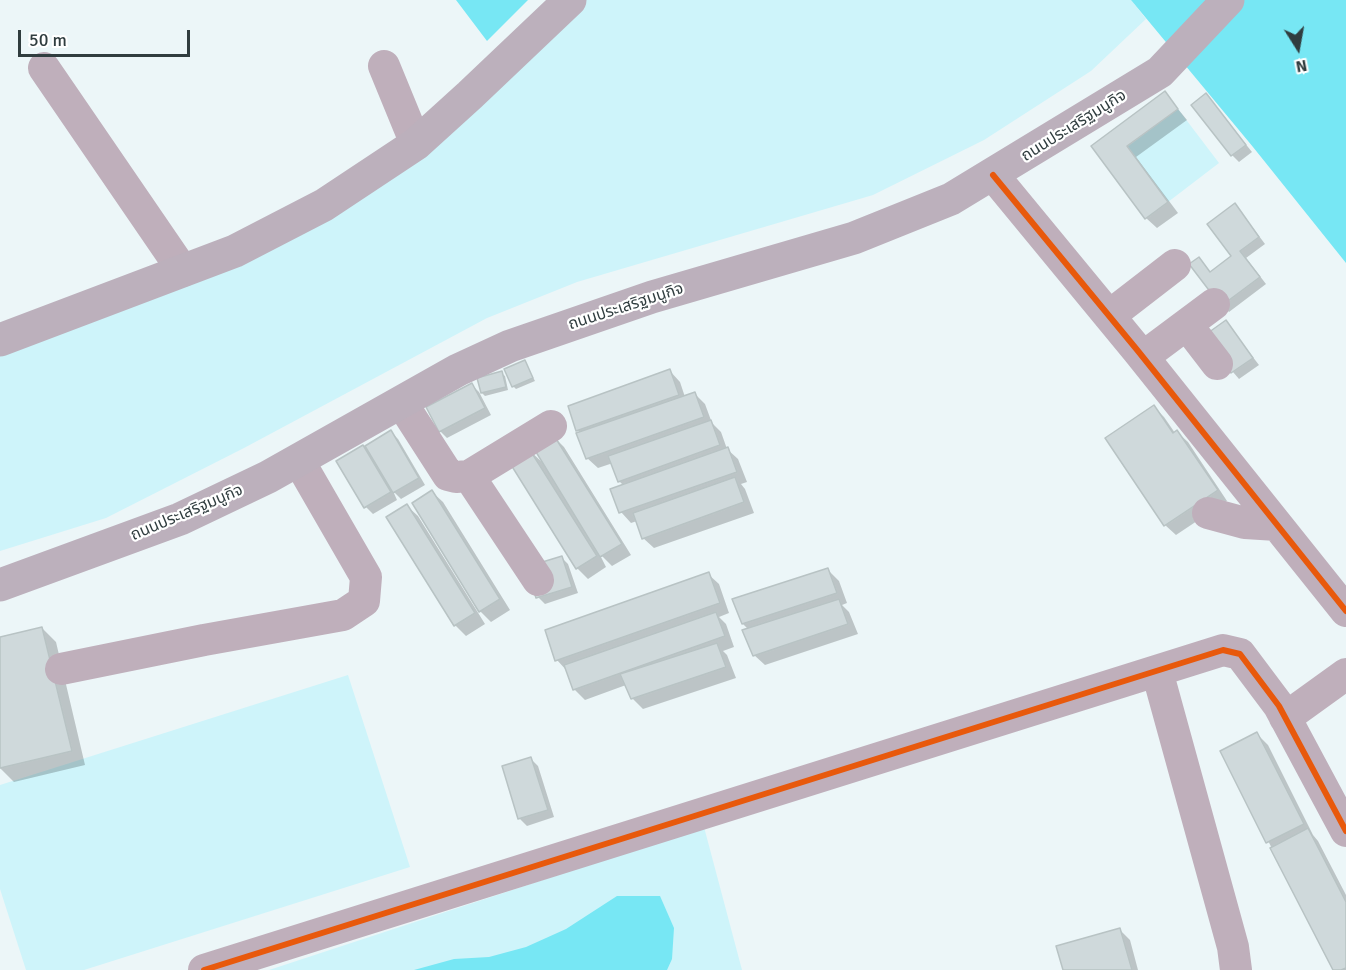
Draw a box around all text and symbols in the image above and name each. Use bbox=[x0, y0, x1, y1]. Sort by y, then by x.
scale bar bbox=[21, 18, 194, 56]
north arrow bbox=[1268, 18, 1328, 78]
text: 50 m bbox=[29, 29, 67, 51]
text: N bbox=[1294, 55, 1309, 77]
street label: ถนนประเสริฐมนูกิจ bbox=[1018, 86, 1130, 166]
street label: ถนนประเสริฐมนูกิจ bbox=[566, 279, 686, 335]
street label: ถนนประเสริฐมนูกิจ bbox=[128, 481, 246, 545]

